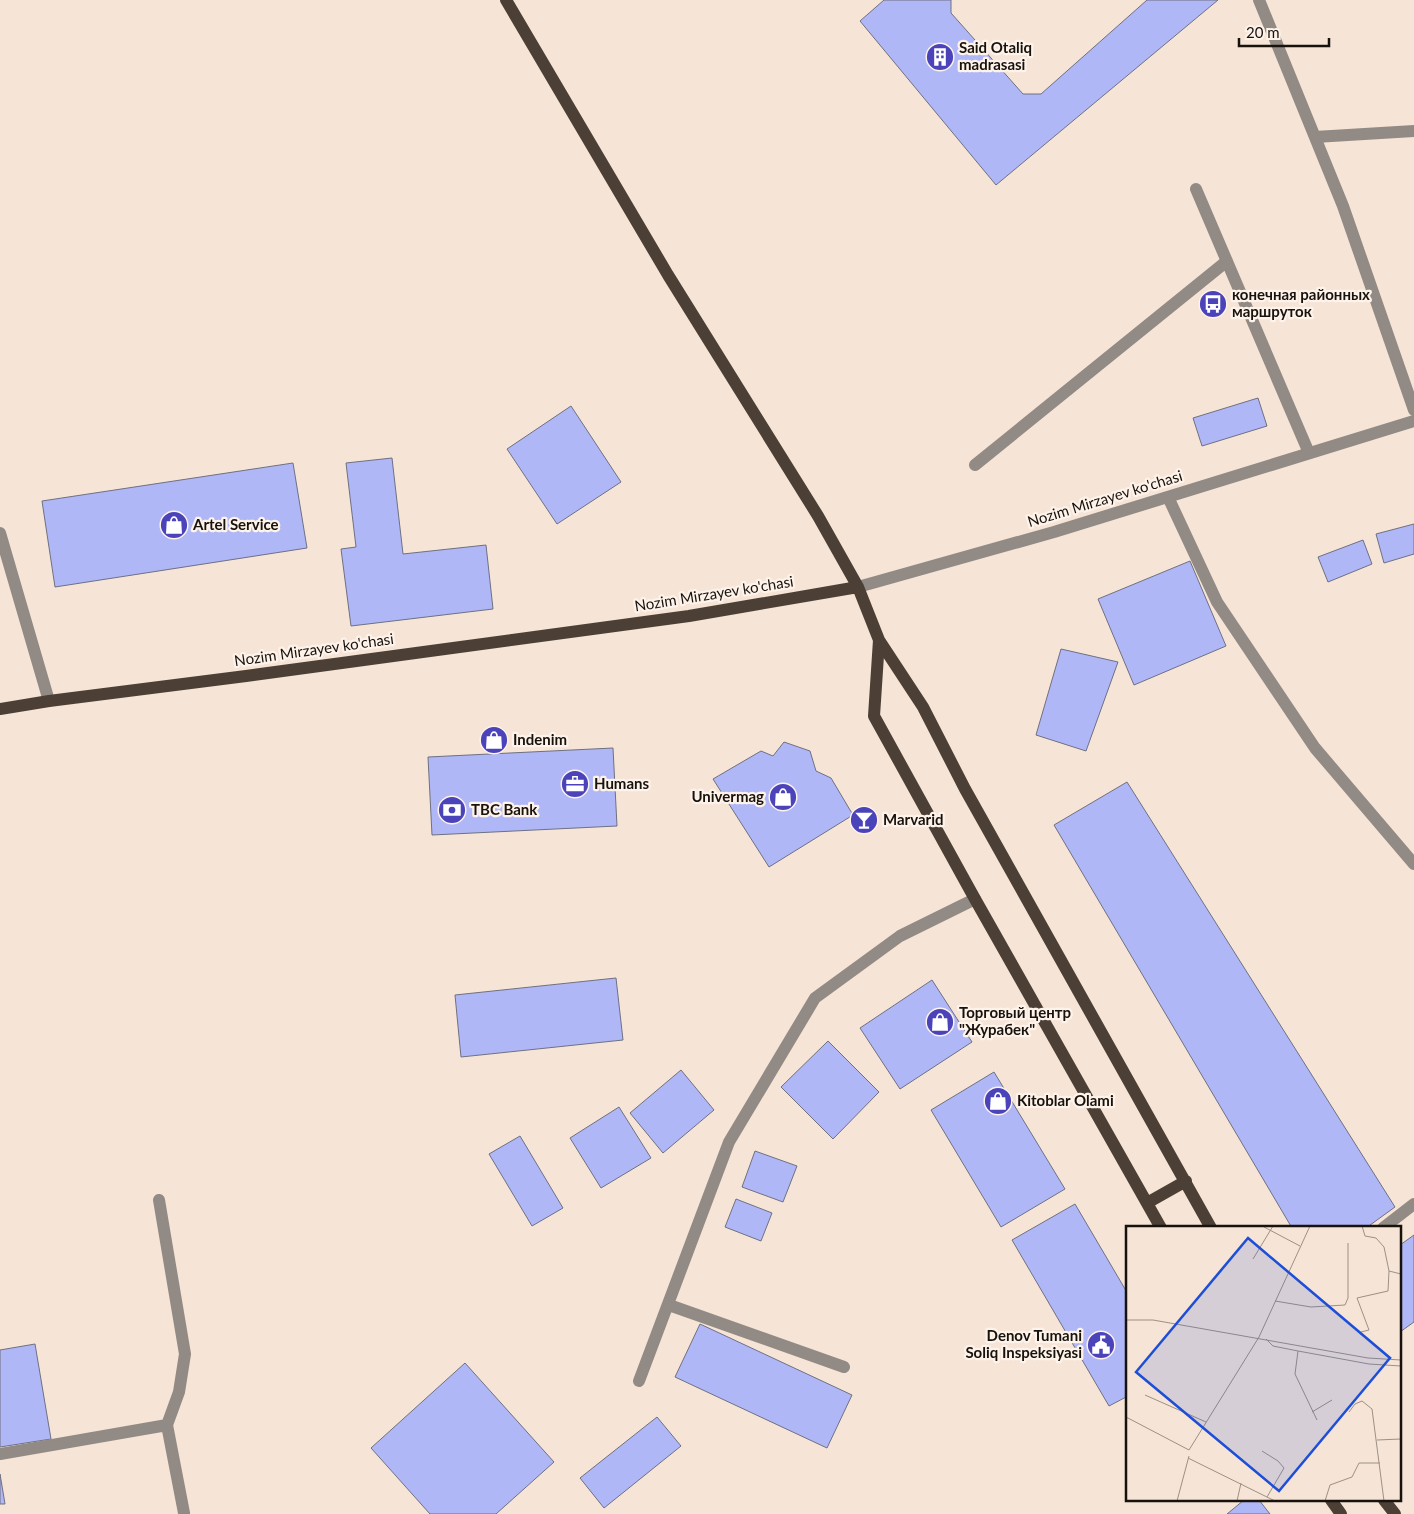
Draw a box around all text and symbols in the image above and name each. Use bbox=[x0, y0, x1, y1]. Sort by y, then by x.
scale bar bbox=[1239, 15, 1329, 47]
text: 20 m bbox=[1246, 23, 1280, 41]
place label: Said Otaliq madrasasi bbox=[959, 38, 1032, 73]
building icon: Said Otaliq madrasasi bbox=[925, 42, 955, 72]
place label: конечная районных маршруток bbox=[1232, 285, 1370, 320]
bus stop icon: конечная районных маршруток bbox=[1198, 289, 1228, 319]
street label: Nozim Mirzayev ko'chasi bbox=[1025, 466, 1184, 530]
shop icon: Artel Service bbox=[159, 510, 189, 540]
place label: Artel Service bbox=[192, 515, 279, 533]
street label: Nozim Mirzayev ko'chasi bbox=[633, 572, 795, 614]
street label: Nozim Mirzayev ko'chasi bbox=[233, 629, 395, 669]
shop icon: Indenim bbox=[479, 725, 509, 755]
place label: Indenim bbox=[513, 730, 567, 748]
office icon: Humans bbox=[560, 769, 590, 799]
place label: Humans bbox=[594, 774, 650, 792]
shop icon: Univermag bbox=[768, 782, 798, 812]
place label: Univermag bbox=[691, 787, 764, 805]
bank icon: TBC Bank bbox=[437, 795, 467, 825]
place label: TBC Bank bbox=[471, 800, 538, 818]
bar icon: Marvarid bbox=[849, 805, 879, 835]
place label: Marvarid bbox=[883, 810, 943, 828]
place label: Торговый центр "Журабек" bbox=[959, 1003, 1071, 1038]
shop icon: Торговый центр "Журабек" bbox=[925, 1007, 955, 1037]
shop icon: Kitoblar Olami bbox=[983, 1086, 1013, 1116]
place label: Kitoblar Olami bbox=[1017, 1091, 1114, 1109]
inset map bbox=[1126, 1226, 1402, 1502]
place label: Denov Tumani Soliq Inspeksiyasi bbox=[965, 1326, 1082, 1361]
public building icon: Denov Tumani Soliq Inspeksiyasi bbox=[1086, 1330, 1116, 1360]

